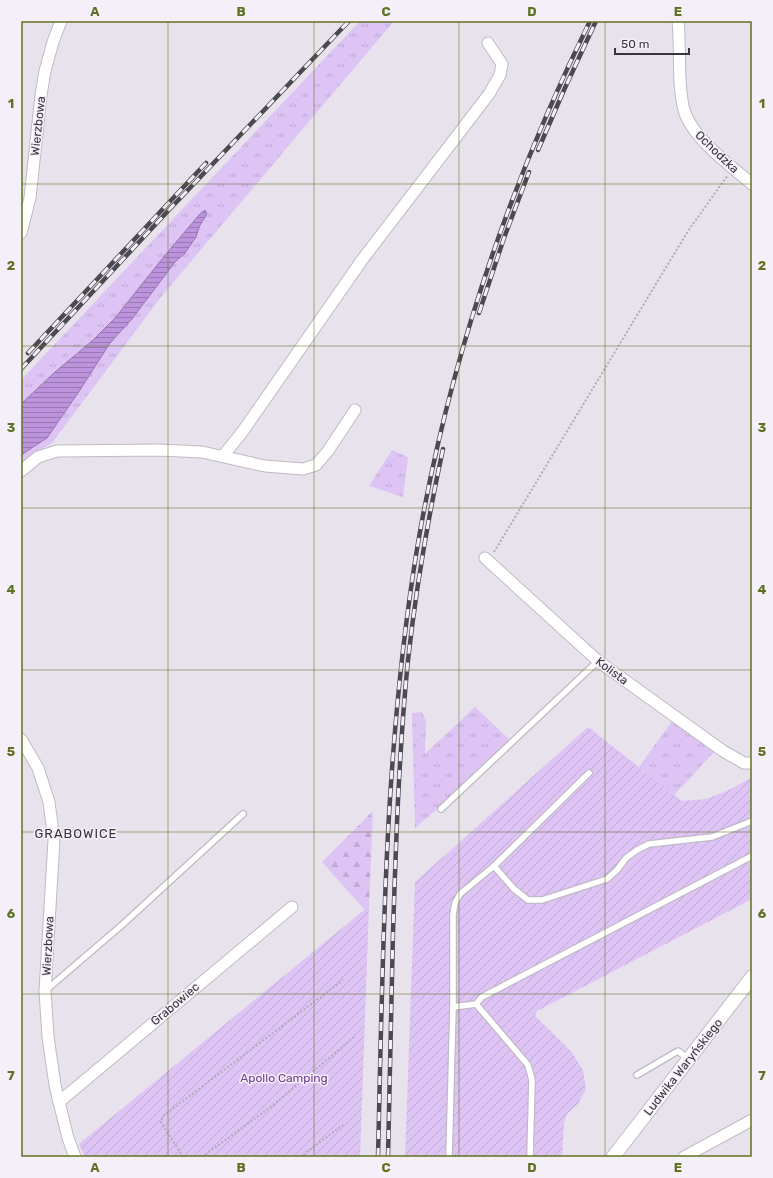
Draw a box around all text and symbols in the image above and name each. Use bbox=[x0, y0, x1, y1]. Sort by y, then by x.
text: A bbox=[90, 4, 100, 19]
text: B bbox=[236, 4, 246, 19]
text: C bbox=[381, 4, 391, 19]
text: D bbox=[527, 4, 537, 19]
text: E bbox=[674, 4, 682, 19]
scale bar bbox=[615, 30, 689, 56]
text: 50 m bbox=[621, 37, 649, 51]
text: 1 bbox=[8, 96, 14, 111]
street label: Wierzbowa bbox=[28, 96, 48, 156]
text: 1 bbox=[759, 96, 765, 111]
street label: Ochodzka bbox=[692, 128, 742, 176]
text: 2 bbox=[7, 258, 15, 273]
text: 2 bbox=[758, 258, 766, 273]
text: 3 bbox=[7, 420, 16, 435]
text: 3 bbox=[758, 420, 767, 435]
text: 4 bbox=[7, 582, 16, 597]
text: 4 bbox=[758, 582, 767, 597]
street label: Kolista bbox=[593, 654, 631, 688]
text: 5 bbox=[7, 744, 15, 759]
text: 5 bbox=[758, 744, 766, 759]
district label: GRABOWICE bbox=[35, 826, 117, 841]
text: 6 bbox=[7, 906, 16, 921]
text: 6 bbox=[758, 906, 767, 921]
street label: Wierzbowa bbox=[39, 916, 57, 976]
street label: Grabowiec bbox=[148, 979, 202, 1028]
street label: Ludwika Waryńskiego bbox=[641, 1016, 725, 1118]
text: 7 bbox=[7, 1068, 15, 1083]
text: 7 bbox=[758, 1068, 766, 1083]
park label: Apollo Camping bbox=[240, 1071, 328, 1085]
text: A bbox=[90, 1160, 100, 1175]
text: B bbox=[236, 1160, 246, 1175]
text: C bbox=[381, 1160, 391, 1175]
text: D bbox=[527, 1160, 537, 1175]
text: E bbox=[674, 1160, 682, 1175]

